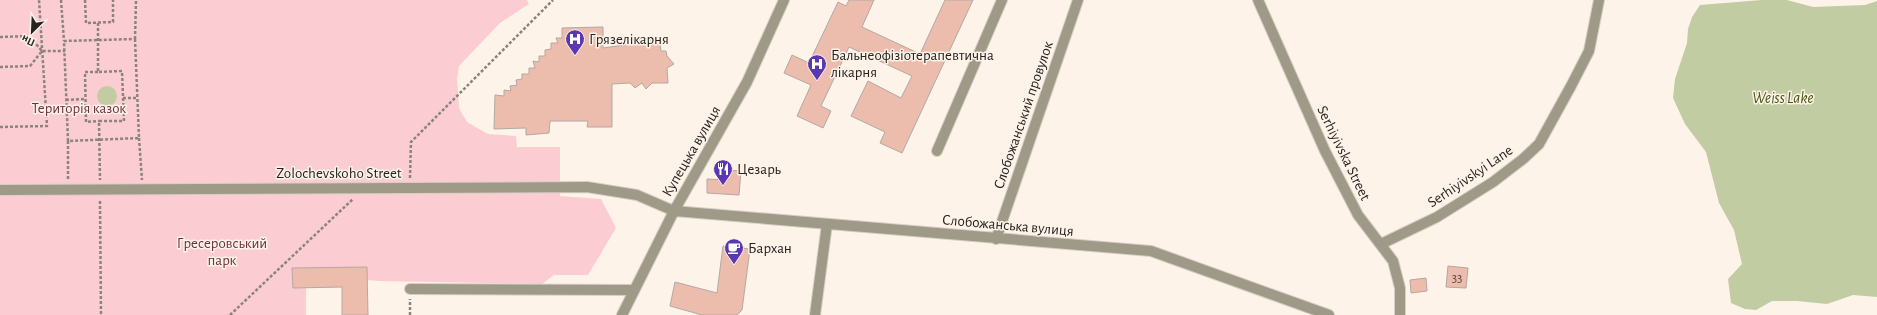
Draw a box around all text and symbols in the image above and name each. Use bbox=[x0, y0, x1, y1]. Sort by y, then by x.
north arrow bbox=[12, 12, 52, 52]
hospital icon: Грязелікарня bbox=[564, 28, 586, 56]
place label: Грязелікарня bbox=[589, 32, 669, 47]
text: Пн bbox=[20, 33, 37, 48]
street label: Слобожанський провулок bbox=[991, 39, 1056, 191]
place label: Бальнеофізіотерапевтична лікарня bbox=[831, 48, 994, 80]
hospital icon: Бальнеофізіотерапевтична лікарня bbox=[806, 53, 828, 81]
water label: Weiss Lake bbox=[1752, 90, 1814, 106]
park label: Територія казок bbox=[32, 101, 126, 116]
street label: Купецька вулиця bbox=[659, 103, 723, 199]
street label: Serhiyivska Street bbox=[1314, 104, 1373, 203]
street label: Serhiyivskyi Lane bbox=[1425, 142, 1516, 210]
restaurant icon: Цезарь bbox=[712, 158, 734, 186]
place label: Цезарь bbox=[737, 162, 782, 177]
street label: Zolochevskoho Street bbox=[276, 166, 402, 181]
street label: Слобожанська вулиця bbox=[942, 212, 1074, 239]
park label: Гресеровський парк bbox=[177, 236, 267, 268]
cafe icon: Бархан bbox=[723, 237, 745, 265]
place label: Бархан bbox=[748, 241, 792, 256]
house number: 33 bbox=[1452, 272, 1462, 285]

